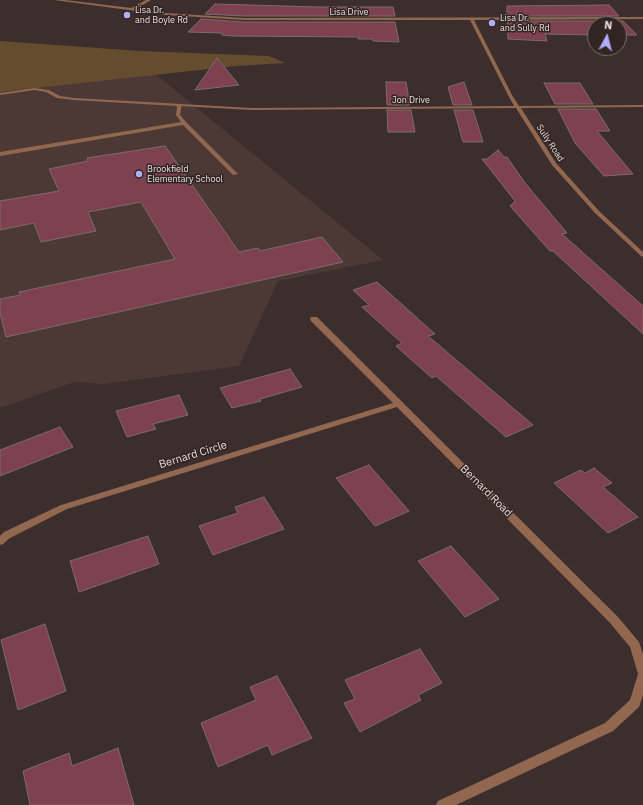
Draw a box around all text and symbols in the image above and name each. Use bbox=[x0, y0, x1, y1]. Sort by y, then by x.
place label: Lisa Dr. and Boyle Rd bbox=[135, 5, 188, 26]
street label: Lisa Drive bbox=[330, 7, 368, 17]
marker: Lisa Dr. and Boyle Rd bbox=[122, 10, 132, 20]
place label: Lisa Dr. and Sully Rd bbox=[500, 13, 550, 34]
north arrow bbox=[587, 16, 627, 56]
marker: Lisa Dr. and Sully Rd bbox=[487, 18, 497, 28]
text: N bbox=[604, 18, 613, 33]
street label: Jon Drive bbox=[392, 95, 430, 105]
street label: Sully Road bbox=[534, 122, 566, 164]
place label: Brookfield Elementary School bbox=[147, 164, 223, 185]
marker: Brookfield Elementary School bbox=[134, 169, 144, 179]
street label: Bernard Circle bbox=[157, 438, 229, 472]
street label: Bernard Road bbox=[457, 462, 515, 520]

